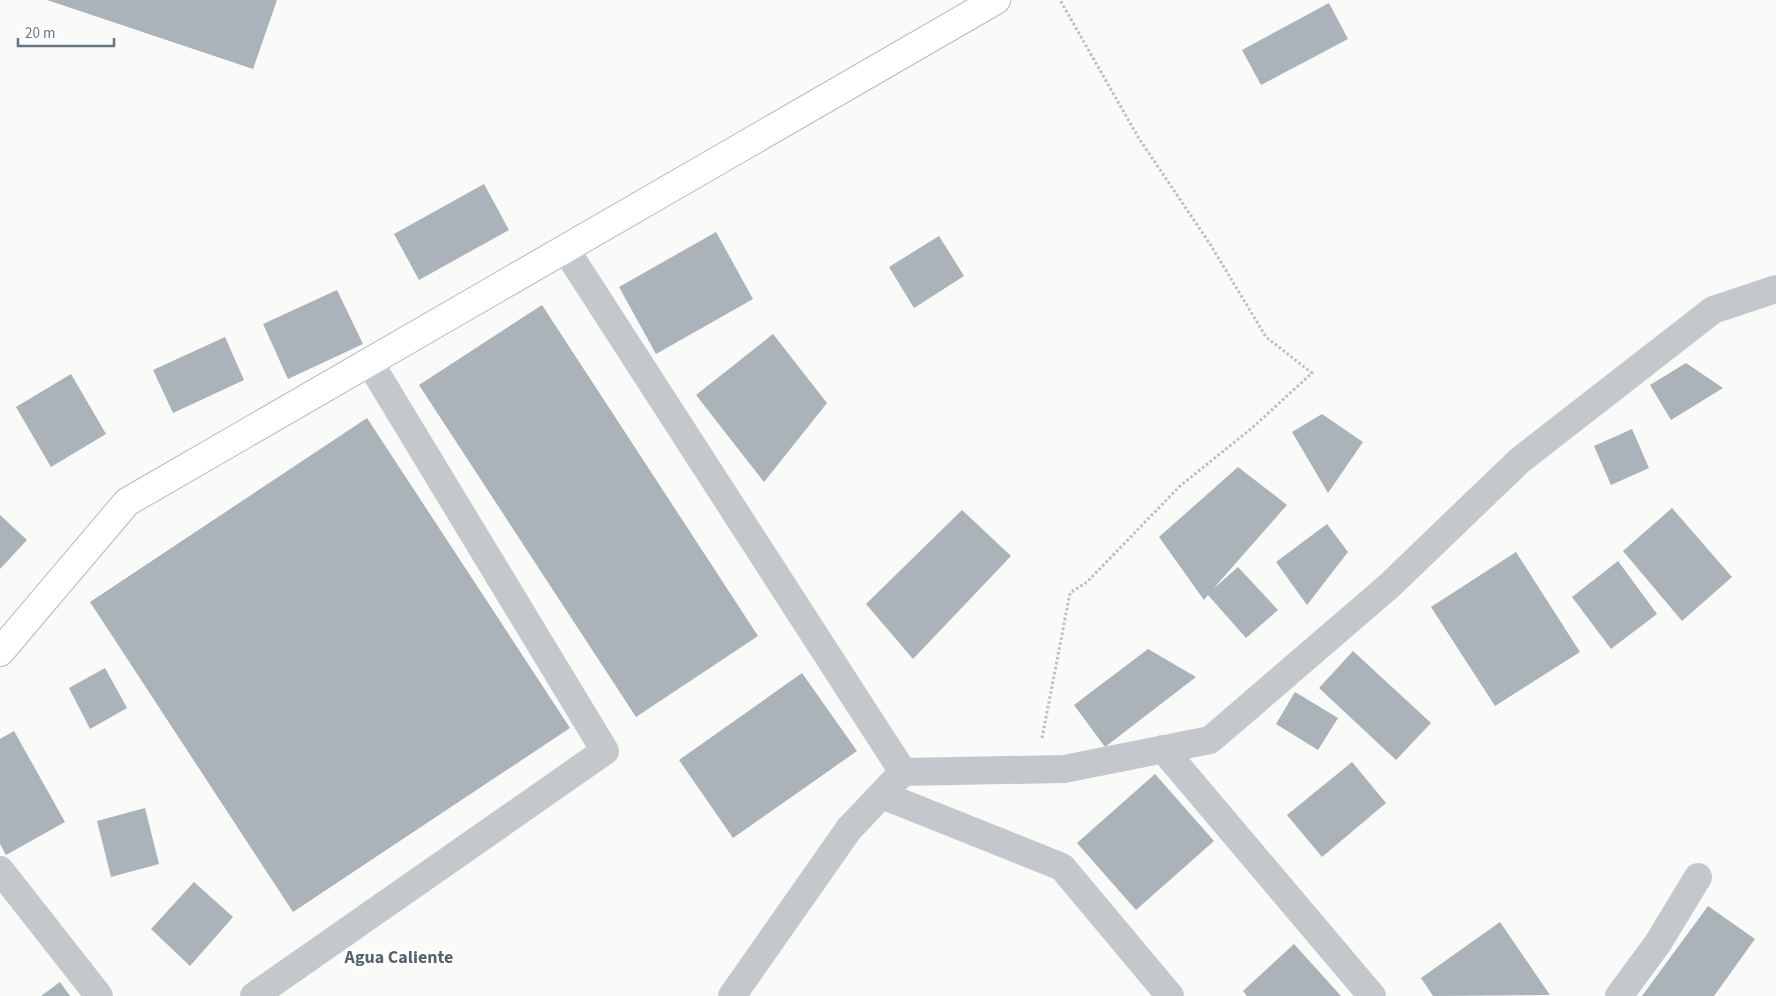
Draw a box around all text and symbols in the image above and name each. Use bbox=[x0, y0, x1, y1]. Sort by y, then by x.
scale bar bbox=[18, 15, 114, 47]
text: 20 m bbox=[25, 23, 55, 44]
district label: Agua Caliente bbox=[344, 945, 453, 970]

